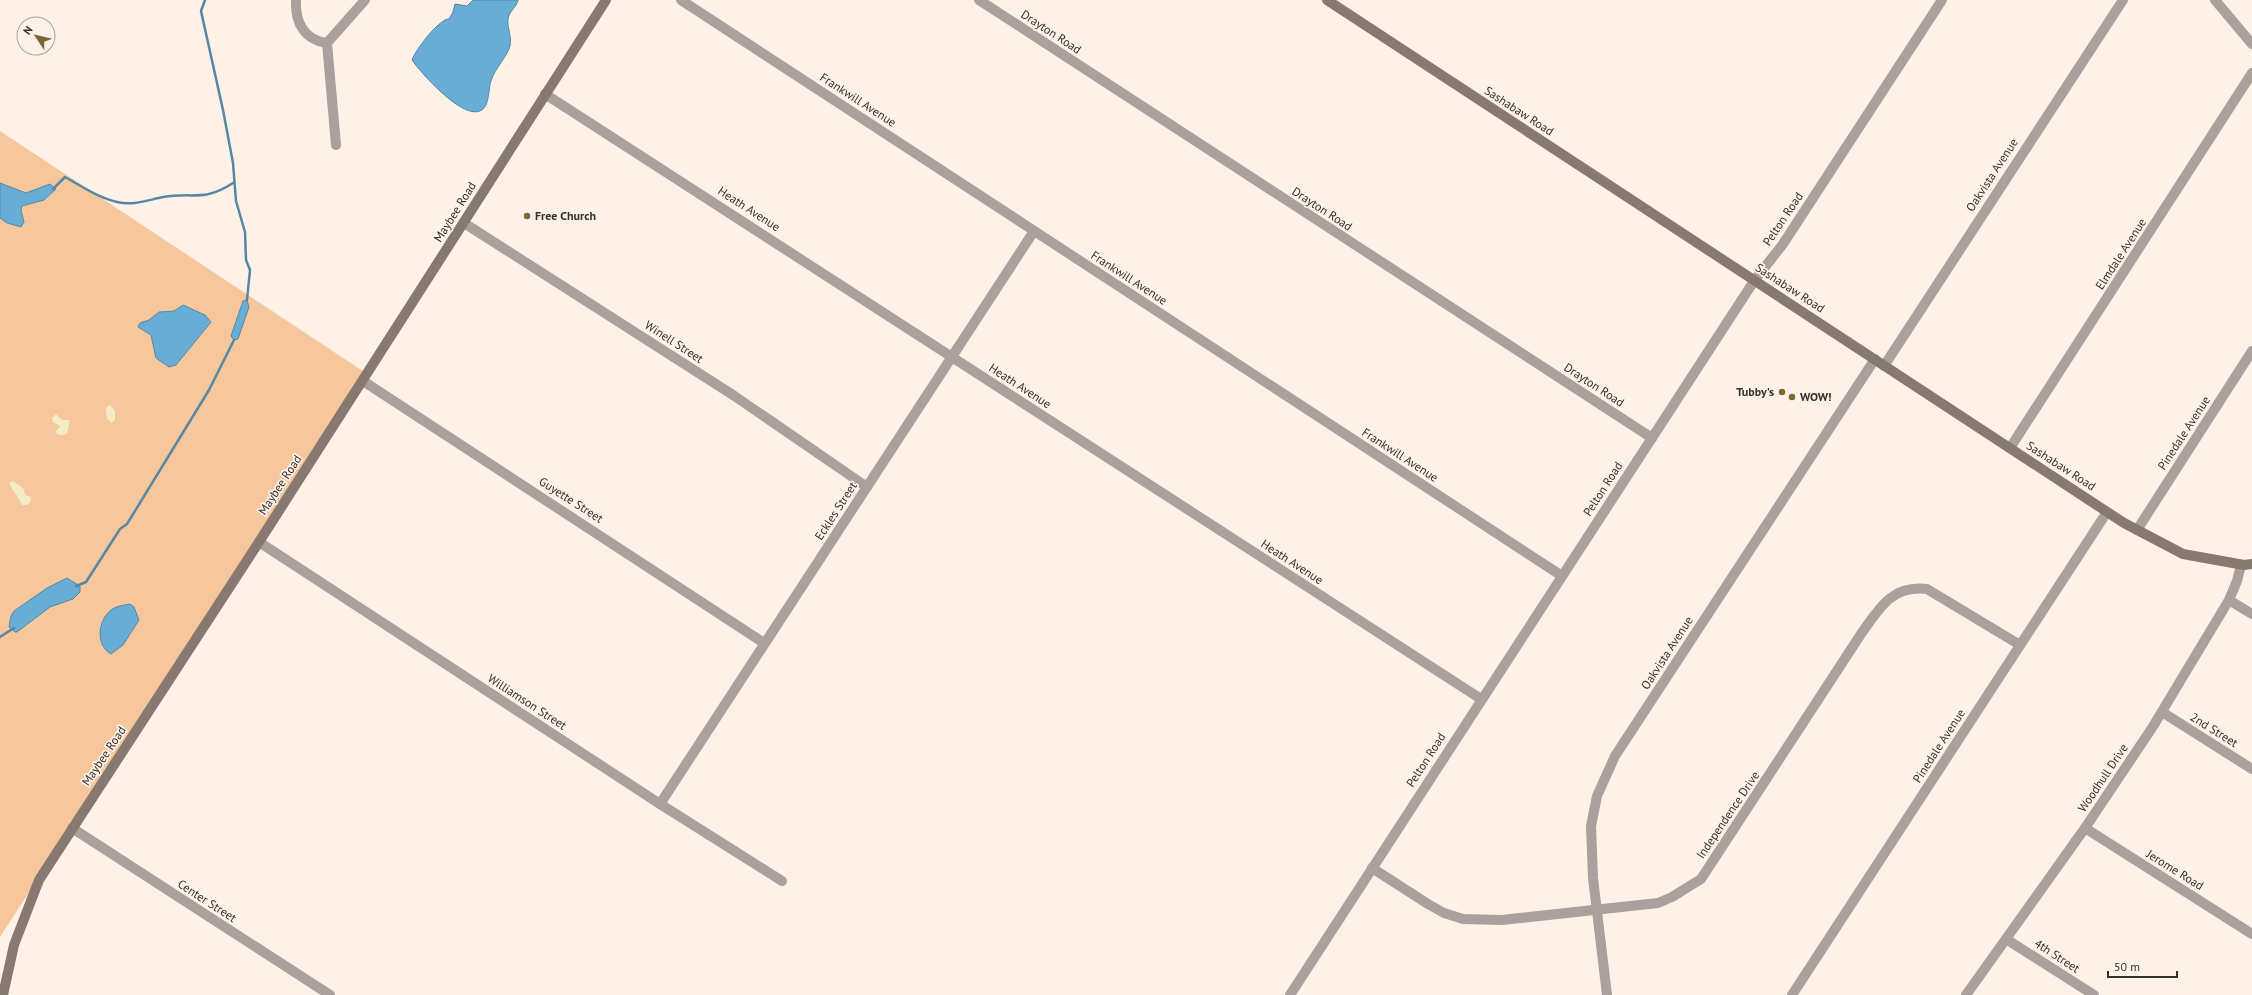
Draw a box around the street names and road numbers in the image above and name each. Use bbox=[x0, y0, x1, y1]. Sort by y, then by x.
street label: Drayton Road bbox=[1018, 6, 1084, 57]
street label: Frankwill Avenue bbox=[817, 69, 899, 130]
street label: Sashabaw Road bbox=[1482, 83, 1557, 139]
street label: Oakvista Avenue bbox=[1962, 135, 2021, 214]
street label: Maybee Road bbox=[430, 179, 479, 245]
street label: Heath Avenue bbox=[715, 183, 783, 234]
street label: Drayton Road bbox=[1289, 183, 1355, 234]
street label: Pelton Road bbox=[1759, 189, 1806, 248]
street label: Elmdale Avenue bbox=[2092, 215, 2149, 292]
street label: Frankwill Avenue bbox=[1088, 247, 1170, 308]
street label: Sashabaw Road bbox=[1753, 260, 1828, 316]
street label: Winell Street bbox=[642, 317, 706, 366]
street label: Drayton Road bbox=[1561, 359, 1627, 410]
street label: Heath Avenue bbox=[986, 360, 1054, 411]
street label: Pinedale Avenue bbox=[2154, 393, 2213, 472]
street label: Frankwill Avenue bbox=[1359, 424, 1441, 485]
street label: Sashabaw Road bbox=[2024, 438, 2099, 494]
street label: Maybee Road bbox=[255, 452, 304, 517]
street label: Pelton Road bbox=[1580, 459, 1626, 519]
street label: Guyette Street bbox=[536, 473, 606, 526]
street label: Eckles Street bbox=[811, 479, 860, 543]
street label: Heath Avenue bbox=[1258, 536, 1326, 587]
street label: Oakvista Avenue bbox=[1637, 613, 1696, 692]
street label: Williamson Street bbox=[485, 671, 570, 733]
street label: Pinedale Avenue bbox=[1909, 706, 1968, 785]
street label: 2nd Street bbox=[2188, 709, 2241, 750]
street label: Maybee Road bbox=[78, 723, 129, 788]
street label: Pelton Road bbox=[1403, 730, 1449, 790]
street label: Woodhull Drive bbox=[2074, 741, 2131, 815]
street label: Independence Drive bbox=[1693, 768, 1762, 861]
street label: Jerome Road bbox=[2143, 846, 2207, 893]
street label: Center Street bbox=[175, 876, 239, 925]
street label: 4th Street bbox=[2032, 935, 2083, 976]

